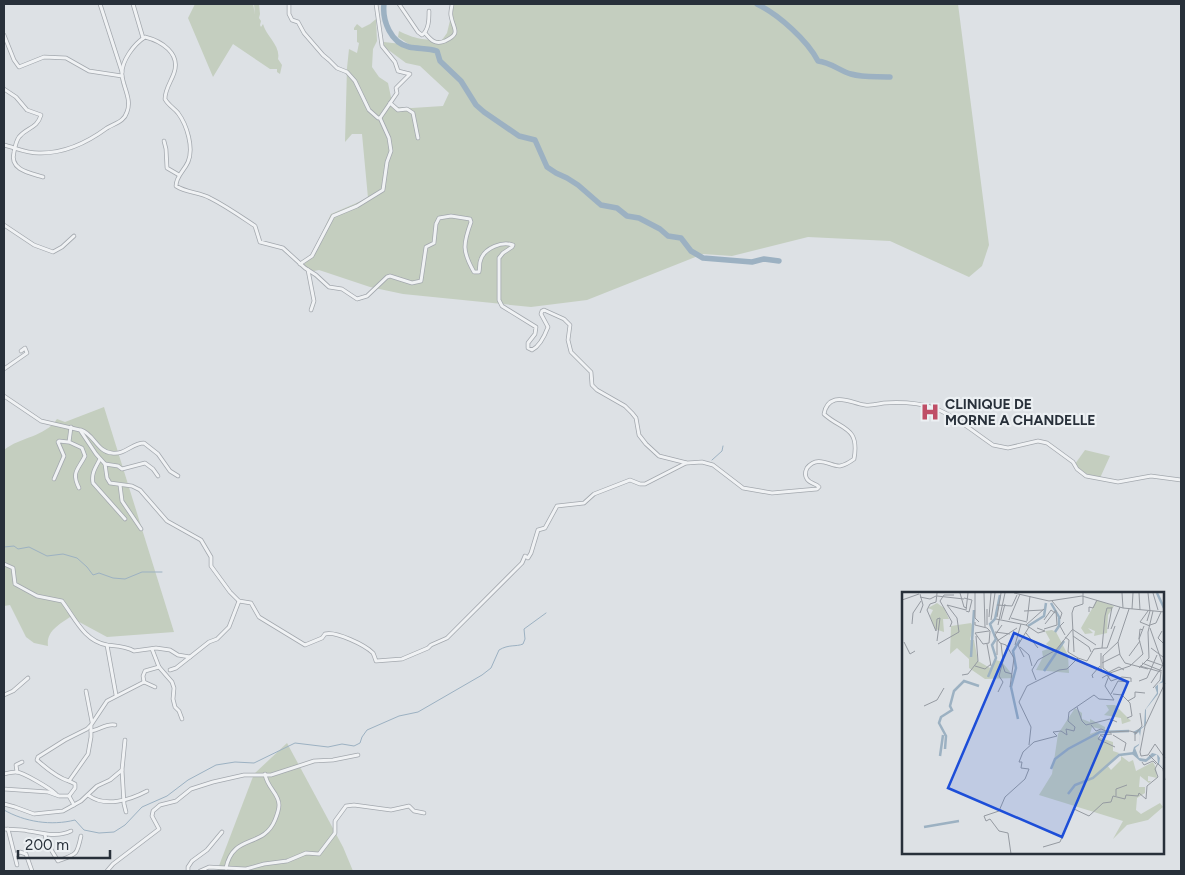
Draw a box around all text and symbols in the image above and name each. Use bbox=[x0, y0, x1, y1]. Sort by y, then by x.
place label: CLINIQUE DE MORNE A CHANDELLE bbox=[945, 396, 1096, 429]
hospital icon: CLINIQUE DE MORNE A CHANDELLE bbox=[919, 401, 941, 423]
inset map bbox=[902, 592, 1165, 855]
scale bar bbox=[18, 828, 110, 860]
text: 200 m bbox=[25, 836, 69, 854]

